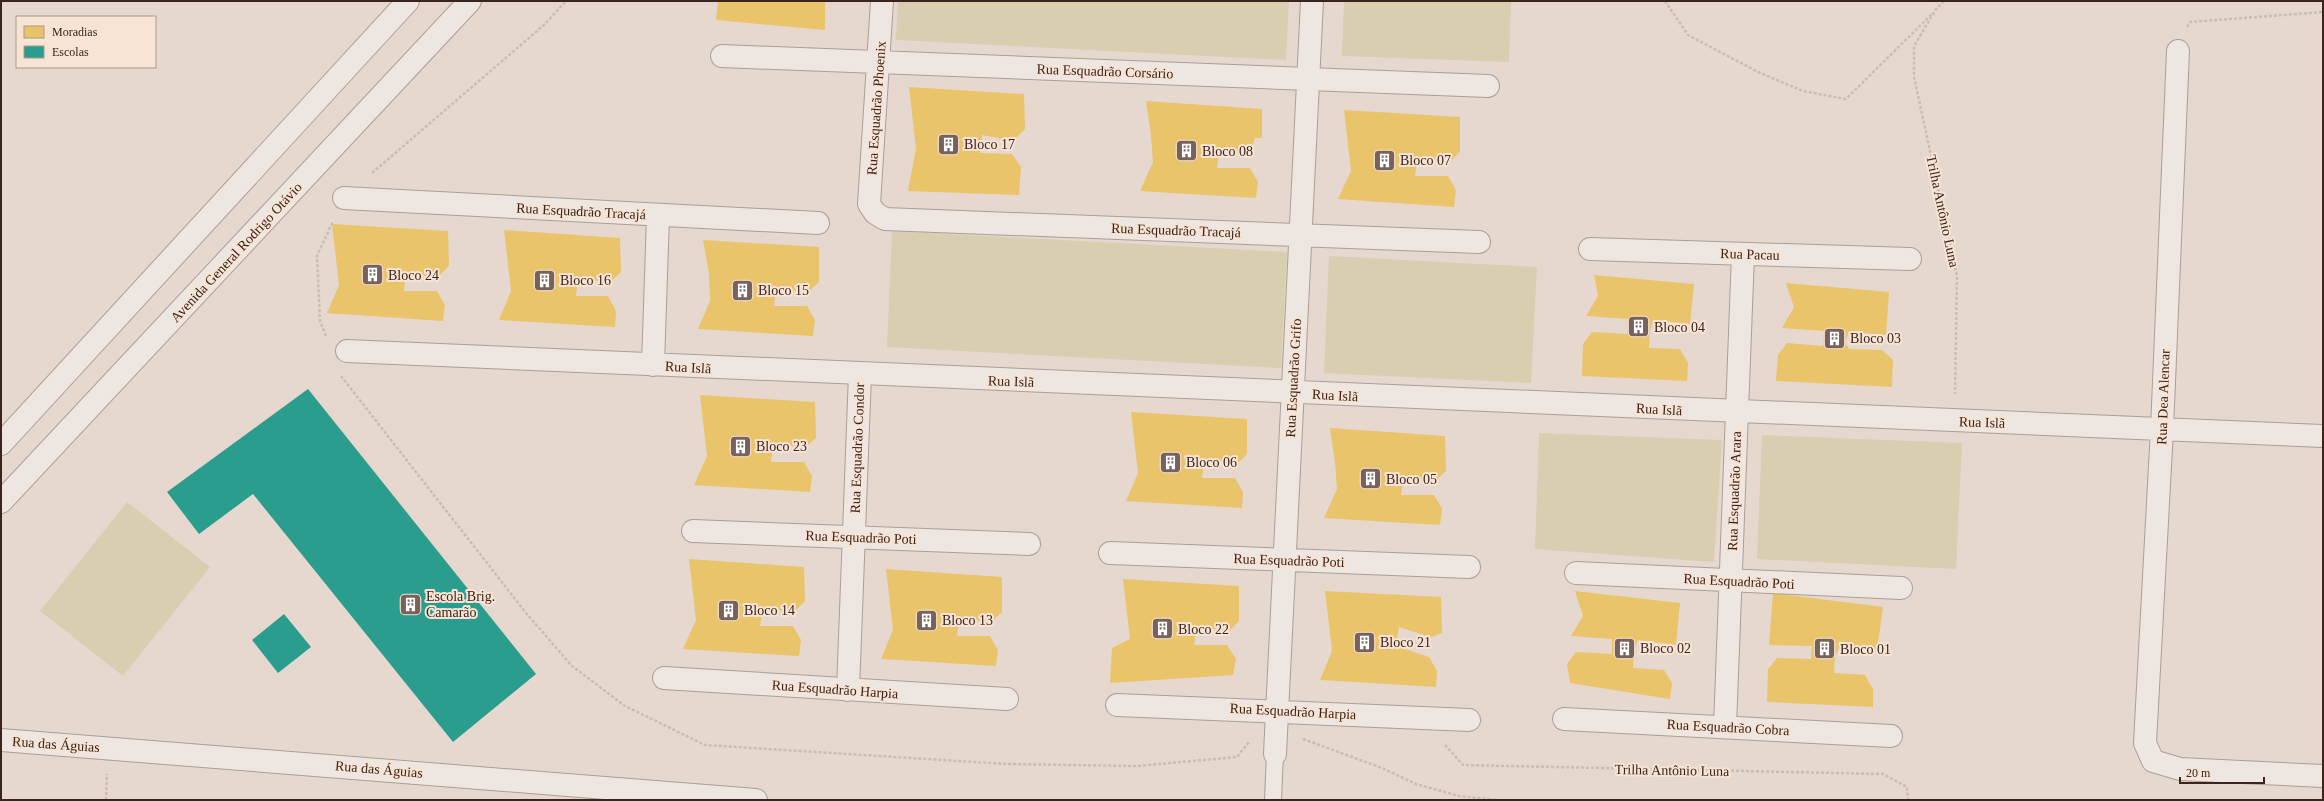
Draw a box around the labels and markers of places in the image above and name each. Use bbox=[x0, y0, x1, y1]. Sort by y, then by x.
building icon: Bloco 17 bbox=[935, 131, 961, 157]
place label: Bloco 17 bbox=[964, 137, 1015, 152]
building icon: Bloco 08 bbox=[1173, 138, 1199, 164]
place label: Bloco 08 bbox=[1202, 144, 1253, 159]
building icon: Bloco 07 bbox=[1371, 147, 1397, 173]
place label: Bloco 07 bbox=[1400, 153, 1451, 168]
building icon: Bloco 24 bbox=[359, 262, 385, 288]
building icon: Bloco 16 bbox=[531, 267, 557, 293]
place label: Bloco 24 bbox=[388, 268, 439, 283]
place label: Bloco 16 bbox=[560, 273, 611, 288]
building icon: Bloco 15 bbox=[730, 277, 756, 303]
place label: Bloco 15 bbox=[758, 283, 809, 298]
building icon: Bloco 04 bbox=[1626, 314, 1652, 340]
place label: Bloco 04 bbox=[1654, 320, 1705, 335]
building icon: Bloco 03 bbox=[1822, 325, 1848, 351]
place label: Bloco 03 bbox=[1850, 331, 1901, 346]
building icon: Bloco 23 bbox=[727, 433, 753, 459]
place label: Bloco 23 bbox=[756, 439, 807, 454]
building icon: Bloco 06 bbox=[1158, 449, 1184, 475]
place label: Bloco 06 bbox=[1186, 455, 1237, 470]
building icon: Bloco 05 bbox=[1357, 466, 1383, 492]
place label: Bloco 05 bbox=[1386, 472, 1437, 487]
place label: Escola Brig. Camarão bbox=[426, 589, 495, 620]
building icon: Escola Brig. Camarão bbox=[397, 591, 423, 617]
building icon: Bloco 14 bbox=[716, 597, 742, 623]
place label: Bloco 14 bbox=[744, 603, 795, 618]
building icon: Bloco 13 bbox=[913, 607, 939, 633]
place label: Bloco 13 bbox=[942, 613, 993, 628]
building icon: Bloco 22 bbox=[1150, 616, 1176, 642]
place label: Bloco 22 bbox=[1178, 622, 1229, 637]
building icon: Bloco 21 bbox=[1351, 629, 1377, 655]
place label: Bloco 21 bbox=[1380, 635, 1431, 650]
building icon: Bloco 02 bbox=[1611, 635, 1637, 661]
building icon: Bloco 01 bbox=[1812, 636, 1838, 662]
place label: Bloco 02 bbox=[1640, 641, 1691, 656]
place label: Bloco 01 bbox=[1840, 642, 1891, 657]

